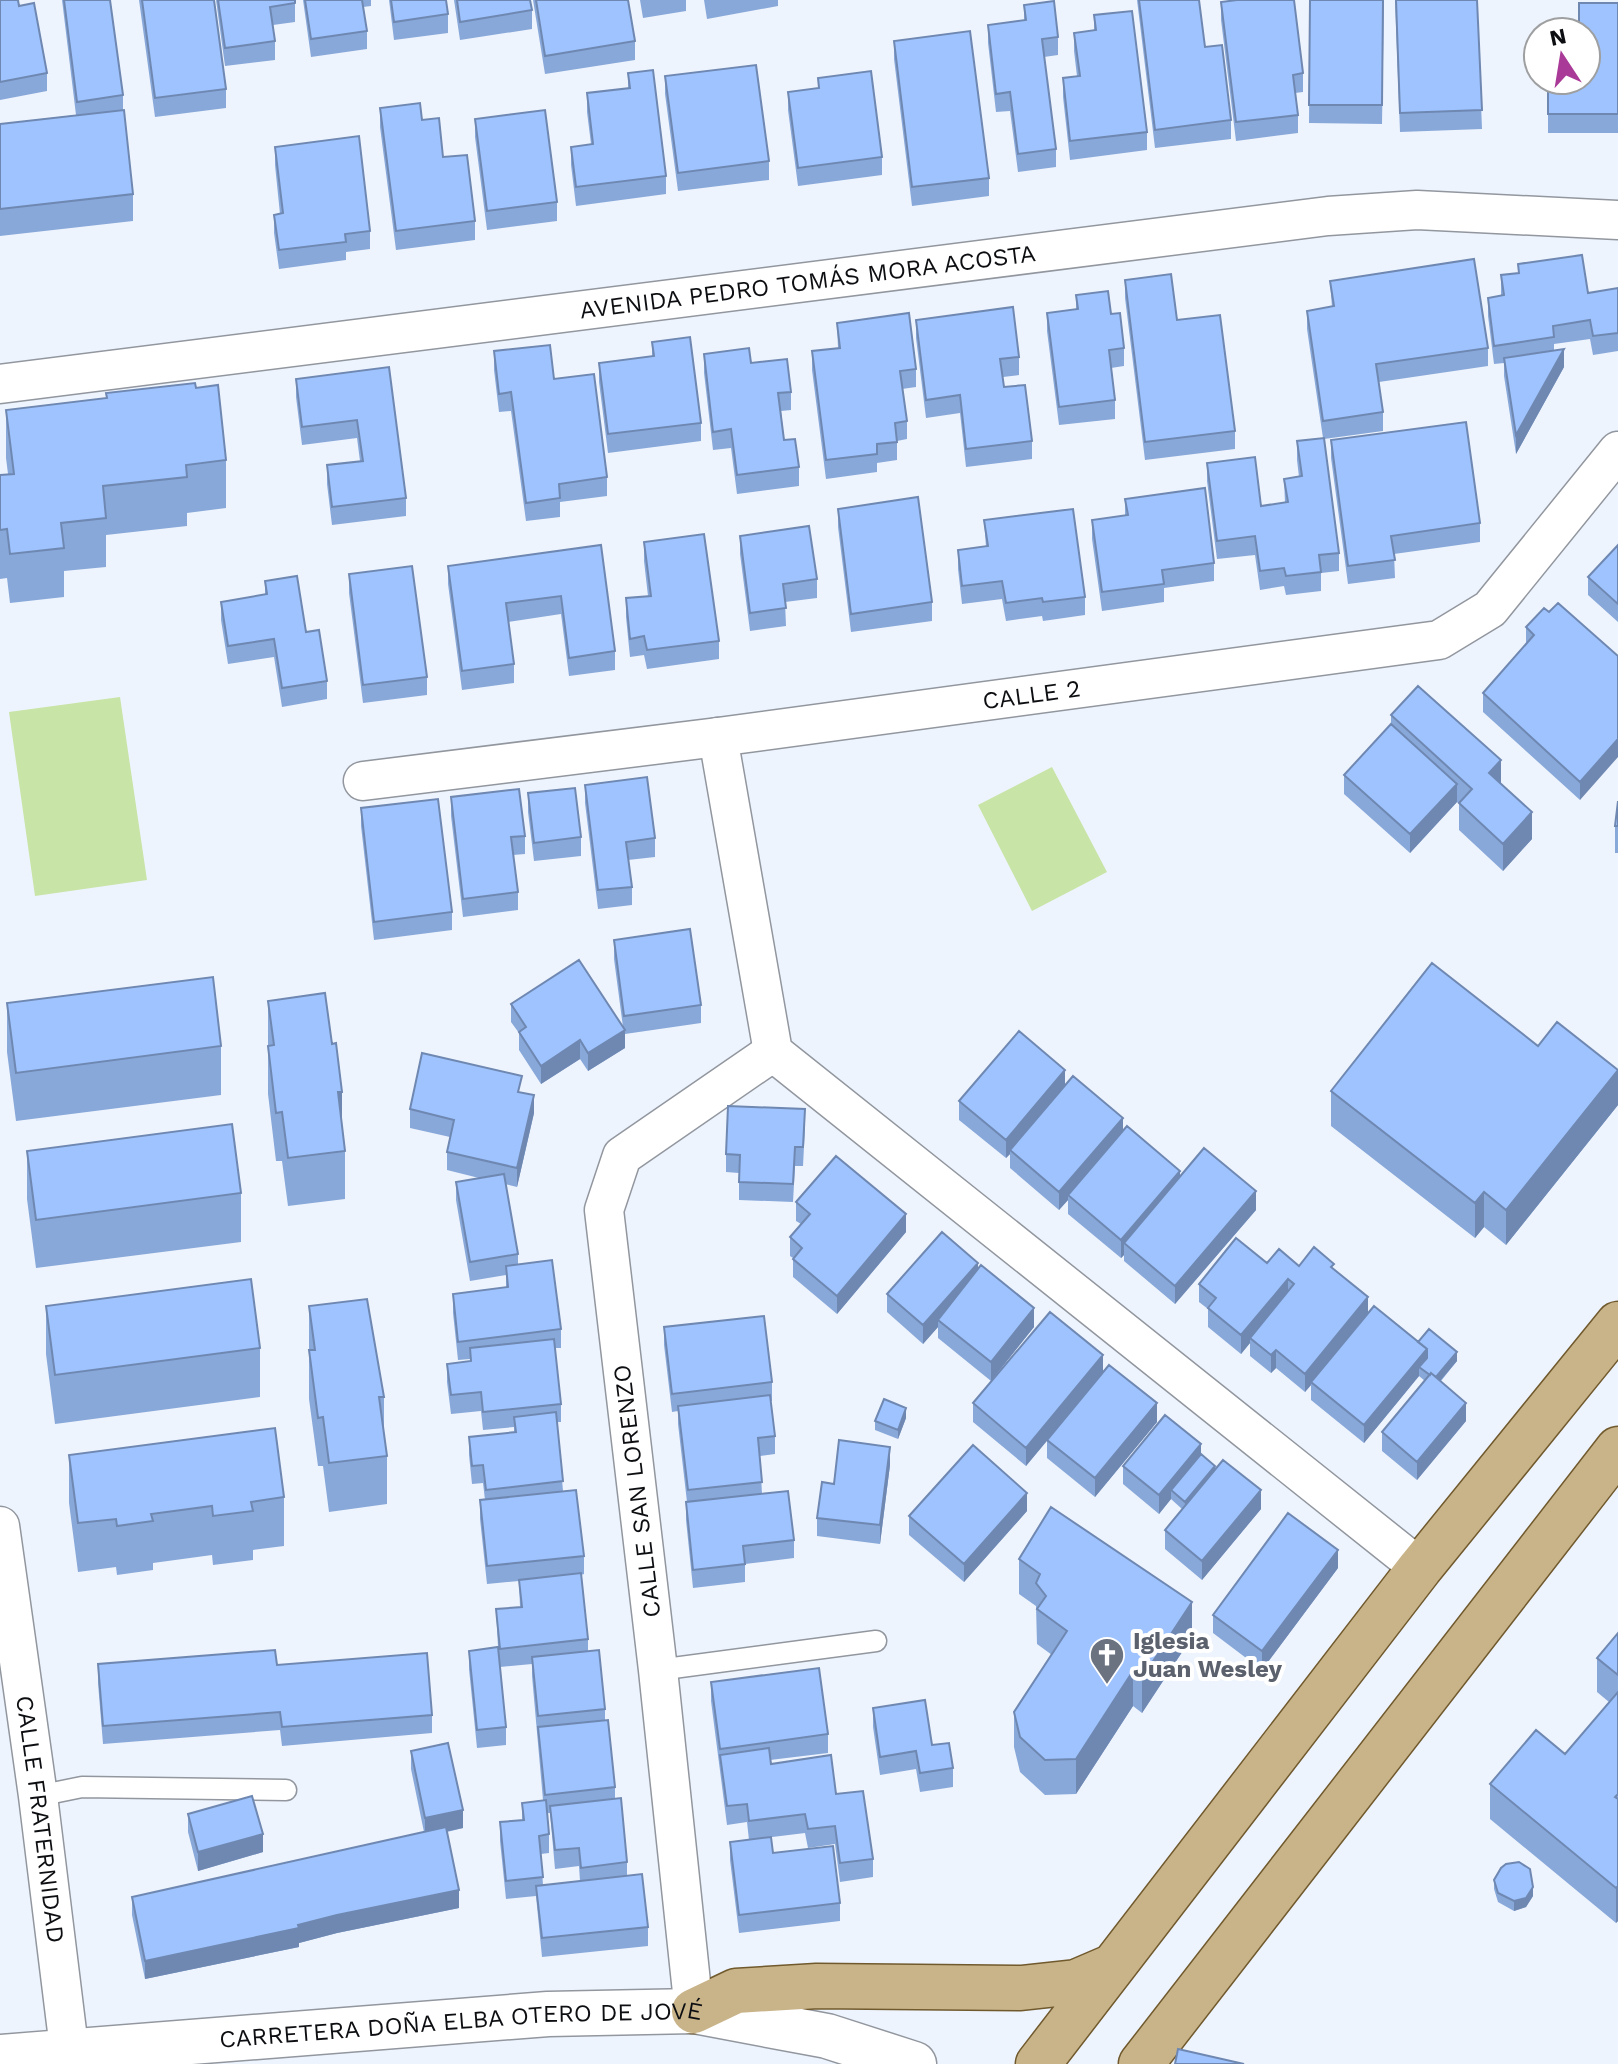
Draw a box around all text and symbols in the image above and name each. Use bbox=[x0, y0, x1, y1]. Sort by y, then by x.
north arrow bbox=[1522, 16, 1602, 96]
text: N bbox=[1547, 23, 1569, 51]
street label: AVENIDA PEDRO TOMÁS MORA ACOSTA bbox=[578, 239, 1037, 325]
street label: CALLE 2 bbox=[981, 674, 1082, 715]
street label: CALLE SAN LORENZO bbox=[608, 1363, 666, 1619]
place label: Iglesia Juan Wesley bbox=[1133, 1627, 1282, 1683]
church icon: Iglesia Juan Wesley bbox=[1088, 1636, 1126, 1686]
street label: CALLE FRATERNIDAD bbox=[10, 1694, 70, 1945]
street label: CARRETERA DOÑA ELBA OTERO DE JOVÉ bbox=[218, 1996, 705, 2054]

